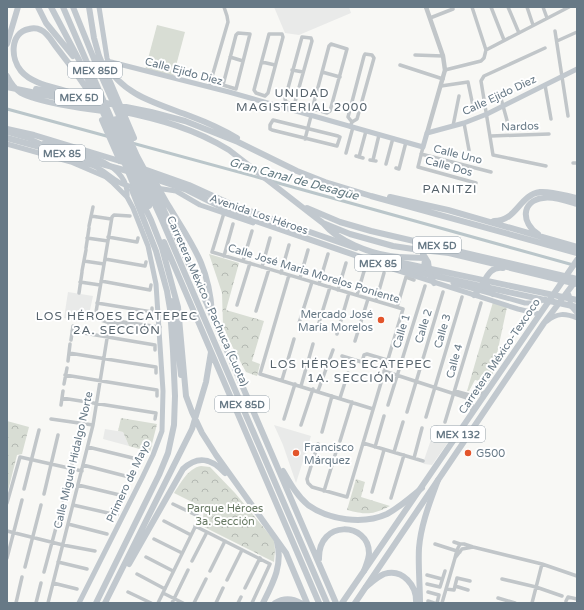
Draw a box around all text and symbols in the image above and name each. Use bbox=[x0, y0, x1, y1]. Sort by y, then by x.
street label: Calle Ejido Diez bbox=[144, 55, 225, 88]
road number: MEX 85D bbox=[68, 62, 122, 78]
street label: Calle Ejido Diez bbox=[460, 72, 539, 118]
district label: UNIDAD MAGISTERIAL 2000 bbox=[236, 86, 368, 114]
road number: MEX 5D bbox=[55, 89, 103, 105]
street label: Nardos bbox=[501, 119, 539, 134]
street label: Calle Uno bbox=[432, 142, 484, 167]
road number: MEX 85 bbox=[39, 145, 85, 161]
street label: Calle Dos bbox=[424, 154, 474, 179]
water label: Gran Canal de Desagüe bbox=[228, 155, 361, 203]
district label: PANITZI bbox=[423, 182, 477, 196]
street label: Avenida Los Héroes bbox=[208, 192, 310, 237]
street label: Carretera México - Pachuca (Cuota) bbox=[164, 214, 251, 388]
road number: MEX 5D bbox=[413, 237, 461, 253]
street label: Calle José María Morelos Poniente bbox=[226, 241, 401, 306]
road number: MEX 85 bbox=[355, 255, 401, 271]
street label: Carretera México-Texcoco bbox=[456, 296, 543, 417]
street label: Calle 2 bbox=[412, 307, 435, 345]
place label: Mercado José María Morelos bbox=[298, 308, 373, 334]
district label: LOS HÉROES ECATEPEC 2A. SECCIÓN bbox=[36, 309, 198, 337]
street label: Calle 1 bbox=[390, 312, 413, 350]
street label: Calle 3 bbox=[431, 312, 454, 350]
marker: Mercado José María Morelos bbox=[376, 315, 386, 325]
street label: Calle 4 bbox=[444, 342, 465, 380]
district label: LOS HÉROES ECATEPEC 1A. SECCIÓN bbox=[270, 357, 432, 385]
street label: Calle Miguel Hidalgo Norte bbox=[51, 390, 96, 530]
road number: MEX 85D bbox=[215, 396, 269, 412]
road number: MEX 132 bbox=[431, 426, 485, 442]
street label: Primero de Mayo bbox=[104, 438, 153, 524]
place label: Francisco Márquez bbox=[304, 441, 354, 467]
place label: G500 bbox=[476, 447, 505, 460]
marker: Francisco Márquez bbox=[291, 448, 301, 458]
marker: G500 bbox=[463, 448, 473, 458]
park label: Parque Héroes 3a. Sección bbox=[187, 502, 263, 528]

